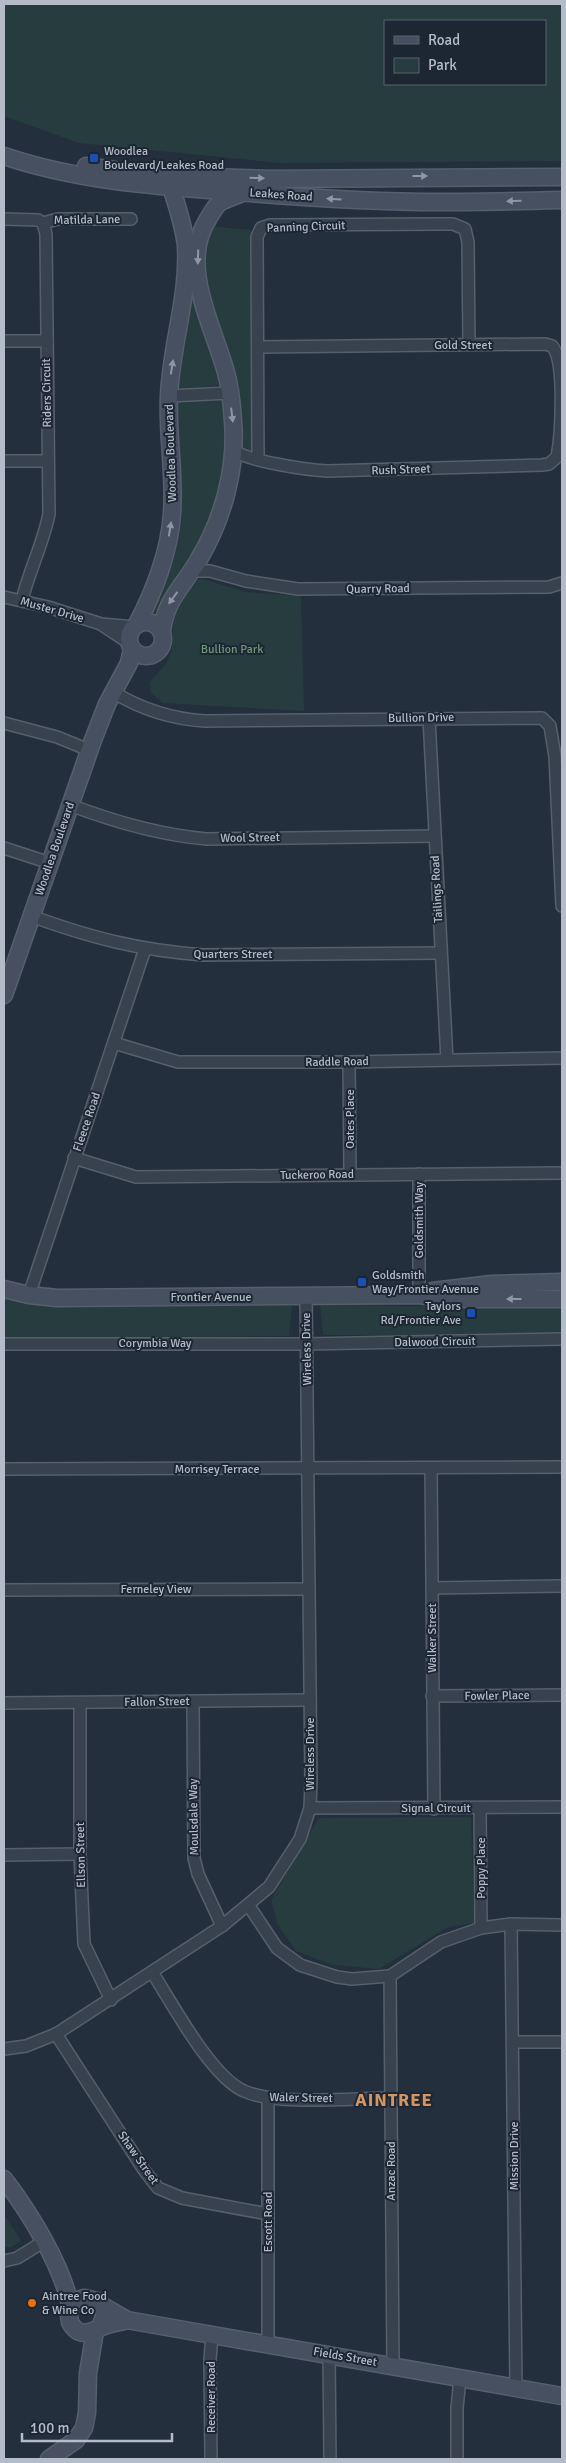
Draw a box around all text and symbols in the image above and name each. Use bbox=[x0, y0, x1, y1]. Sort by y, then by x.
legend bbox=[384, 20, 546, 85]
text: Road bbox=[428, 31, 460, 49]
text: Park bbox=[428, 56, 457, 74]
place label: Woodlea Boulevard/Leakes Road bbox=[104, 144, 224, 173]
marker: Woodlea Boulevard/Leakes Road bbox=[88, 152, 100, 164]
one-way arrow bbox=[412, 172, 428, 180]
one-way arrow bbox=[250, 175, 266, 183]
street label: Leakes Road bbox=[249, 185, 313, 205]
one-way arrow bbox=[326, 194, 342, 202]
one-way arrow bbox=[505, 197, 521, 205]
street label: Matilda Lane bbox=[54, 212, 120, 228]
street label: Panning Circuit bbox=[266, 218, 346, 236]
one-way arrow bbox=[194, 249, 202, 265]
street label: Gold Street bbox=[434, 338, 492, 353]
street label: Riders Circuit bbox=[39, 358, 55, 428]
one-way arrow bbox=[168, 359, 176, 375]
street label: Woodlea Boulevard bbox=[162, 404, 180, 502]
one-way arrow bbox=[228, 407, 236, 423]
street label: Rush Street bbox=[371, 461, 431, 479]
one-way arrow bbox=[166, 521, 174, 537]
street label: Quarry Road bbox=[346, 581, 410, 597]
one-way arrow bbox=[168, 591, 178, 605]
street label: Muster Drive bbox=[18, 594, 86, 626]
park label: Bullion Park bbox=[201, 642, 263, 657]
street label: Bullion Drive bbox=[388, 710, 454, 726]
street label: Woodlea Boulevard bbox=[32, 800, 78, 898]
street label: Wool Street bbox=[220, 830, 280, 846]
street label: Tailings Road bbox=[428, 855, 446, 923]
street label: Quarters Street bbox=[194, 947, 272, 962]
street label: Raddle Road bbox=[305, 1054, 369, 1070]
street label: Oates Place bbox=[343, 1089, 358, 1149]
street label: Fleece Road bbox=[70, 1090, 104, 1154]
street label: Tuckeroo Road bbox=[280, 1167, 354, 1183]
street label: Goldsmith Way bbox=[412, 1181, 427, 1258]
place label: Goldsmith Way/Frontier Avenue bbox=[372, 1268, 479, 1297]
marker: Goldsmith Way/Frontier Avenue bbox=[356, 1276, 368, 1288]
street label: Frontier Avenue bbox=[170, 1290, 252, 1305]
one-way arrow bbox=[505, 1295, 521, 1303]
place label: Taylors Rd/Frontier Ave bbox=[381, 1299, 461, 1328]
marker: Taylors Rd/Frontier Ave bbox=[465, 1307, 477, 1319]
street label: Wireless Drive bbox=[299, 1312, 315, 1386]
street label: Dalwood Circuit bbox=[394, 1334, 476, 1350]
street label: Corymbia Way bbox=[119, 1336, 192, 1351]
street label: Morrisey Terrace bbox=[175, 1462, 259, 1477]
street label: Ferneley View bbox=[120, 1582, 192, 1597]
street label: Walker Street bbox=[425, 1603, 440, 1673]
street label: Fowler Place bbox=[464, 1688, 530, 1704]
street label: Fallon Street bbox=[124, 1694, 190, 1710]
street label: Wireless Drive bbox=[303, 1717, 318, 1791]
street label: Moulsdale Way bbox=[186, 1778, 202, 1856]
street label: Signal Circuit bbox=[401, 1801, 471, 1816]
street label: Ellson Street bbox=[73, 1822, 89, 1888]
street label: Poppy Place bbox=[474, 1837, 489, 1899]
district label: AINTREE bbox=[355, 2089, 433, 2111]
street label: Waler Street bbox=[269, 2090, 333, 2106]
street label: Mission Drive bbox=[507, 2122, 522, 2190]
street label: Shaw Street bbox=[114, 2128, 162, 2188]
street label: Anzac Road bbox=[384, 2141, 399, 2201]
street label: Escott Road bbox=[261, 2192, 276, 2252]
place label: Aintree Food & Wine Co bbox=[42, 2289, 107, 2318]
marker: Aintree Food & Wine Co bbox=[26, 2297, 38, 2309]
street label: Fields Street bbox=[312, 2344, 378, 2370]
street label: Receiver Road bbox=[204, 2361, 219, 2433]
scale bar bbox=[22, 2410, 172, 2442]
text: 100 m bbox=[30, 2419, 70, 2437]

